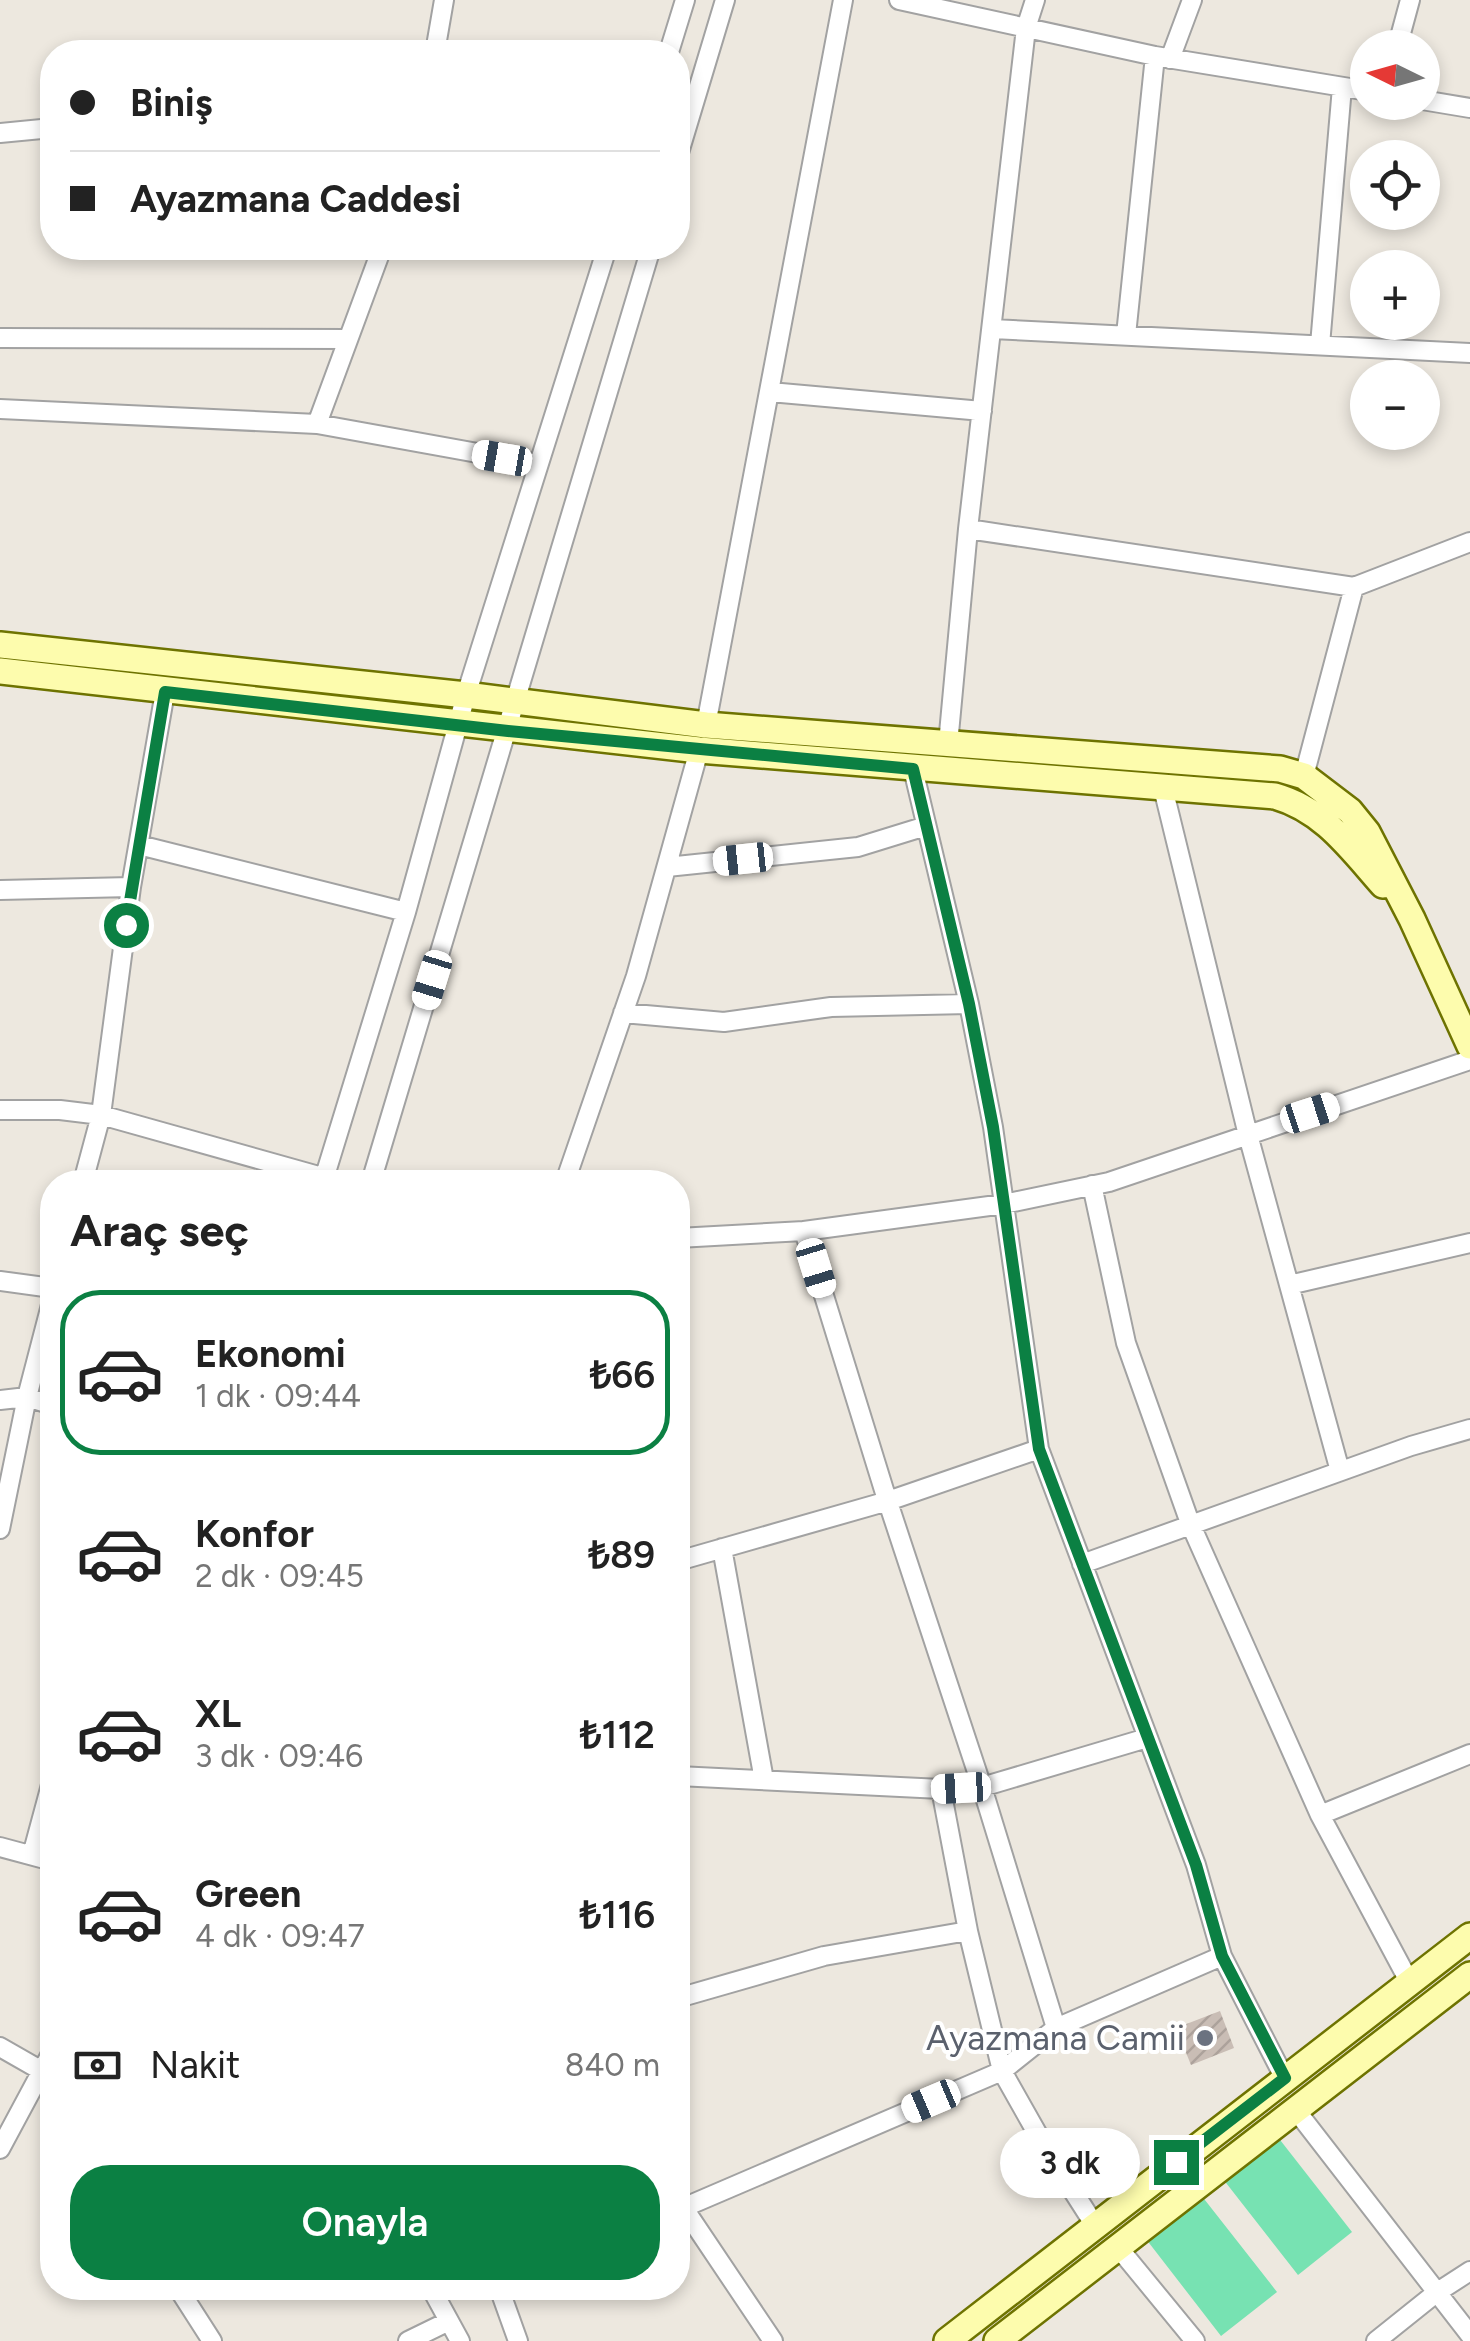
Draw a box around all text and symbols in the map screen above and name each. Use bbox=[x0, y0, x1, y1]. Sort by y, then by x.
north arrow bbox=[1350, 30, 1440, 120]
map controls bbox=[1350, 30, 1440, 450]
text: Biniş bbox=[130, 80, 213, 126]
button: locate bbox=[1350, 140, 1440, 230]
text: Ayazmana Caddesi bbox=[130, 176, 461, 222]
button: + bbox=[1350, 250, 1440, 340]
button: − bbox=[1350, 360, 1440, 450]
car bbox=[470, 438, 534, 478]
car bbox=[712, 841, 774, 877]
route start bbox=[104, 903, 149, 948]
car bbox=[409, 947, 455, 1013]
car bbox=[1277, 1089, 1343, 1137]
text: Araç seç bbox=[70, 1203, 249, 1257]
car bbox=[793, 1235, 839, 1301]
icon: car bbox=[75, 1328, 165, 1418]
text: Ekonomi bbox=[195, 1331, 346, 1377]
text: ₺66 bbox=[590, 1352, 655, 1398]
text: 1 dk · 09:44 bbox=[195, 1377, 361, 1415]
icon: car bbox=[75, 1508, 165, 1598]
text: Konfor bbox=[195, 1511, 314, 1557]
text: ₺89 bbox=[588, 1532, 655, 1578]
text: 2 dk · 09:45 bbox=[195, 1557, 364, 1595]
icon: car bbox=[75, 1688, 165, 1778]
text: XL bbox=[195, 1691, 241, 1737]
text: ₺112 bbox=[580, 1712, 655, 1758]
text: 3 dk · 09:46 bbox=[195, 1737, 363, 1775]
car bbox=[930, 1771, 992, 1805]
icon: car bbox=[75, 1868, 165, 1958]
text: Green bbox=[195, 1871, 301, 1917]
text: ₺116 bbox=[580, 1892, 655, 1938]
text: 4 dk · 09:47 bbox=[195, 1917, 365, 1955]
place label: Ayazmana Camii bbox=[926, 2017, 1185, 2059]
marker: Ayazmana Camii bbox=[1194, 2027, 1216, 2049]
icon: cash bbox=[70, 2038, 125, 2093]
text: Nakit bbox=[150, 2042, 240, 2088]
text: 840 m bbox=[565, 2046, 660, 2084]
car bbox=[898, 2075, 964, 2127]
callout: 3 dk bbox=[1001, 2127, 1141, 2197]
route end bbox=[1154, 2140, 1199, 2185]
text: 3 dk bbox=[1040, 2144, 1100, 2182]
button: Onayla bbox=[70, 2165, 660, 2280]

